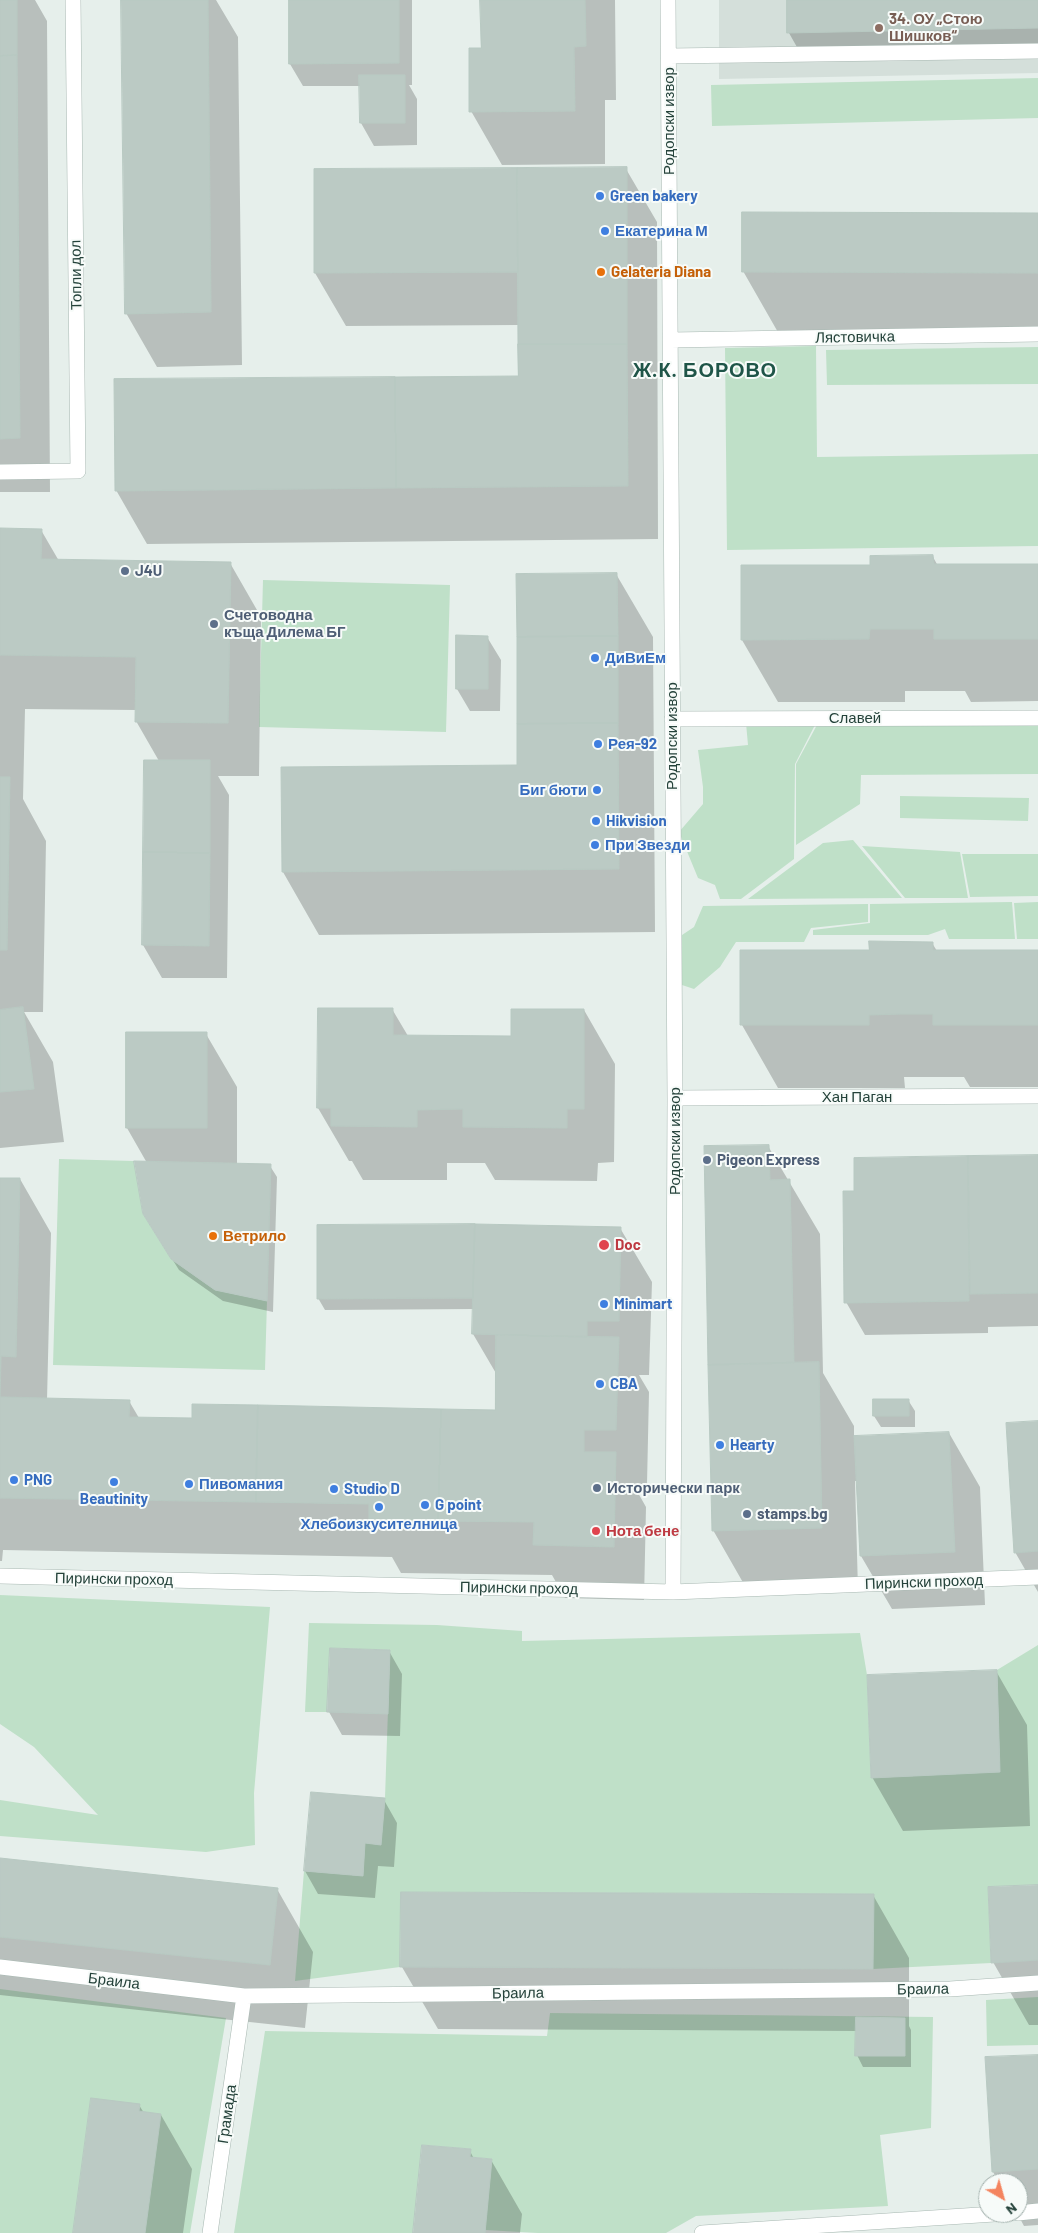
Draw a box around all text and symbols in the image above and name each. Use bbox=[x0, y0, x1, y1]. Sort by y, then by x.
place label: 34. ОУ „Стою Шишков“ bbox=[889, 10, 983, 45]
marker: 34. ОУ „Стою Шишков“ bbox=[873, 22, 885, 34]
street label: Родопски извор bbox=[660, 67, 678, 175]
place label: Green bakery bbox=[610, 187, 698, 205]
marker: Green bakery bbox=[594, 190, 606, 202]
place label: Екатерина М bbox=[615, 222, 708, 240]
marker: Екатерина М bbox=[599, 225, 611, 237]
street label: Топли дол bbox=[66, 240, 86, 310]
place label: Gelateria Diana bbox=[611, 263, 711, 281]
marker: Gelateria Diana bbox=[595, 266, 607, 278]
street label: Лястовичка bbox=[815, 327, 895, 347]
district label: Ж.К. БОРОВО bbox=[632, 358, 778, 382]
place label: J4U bbox=[135, 562, 162, 580]
marker: J4U bbox=[119, 565, 131, 577]
place label: Счетоводна къща Дилема БГ bbox=[224, 606, 346, 641]
marker: Счетоводна къща Дилема БГ bbox=[208, 618, 220, 630]
place label: ДиВиЕм bbox=[605, 649, 666, 667]
marker: ДиВиЕм bbox=[589, 652, 601, 664]
street label: Родопски извор bbox=[663, 682, 681, 790]
street label: Славей bbox=[829, 709, 881, 727]
place label: Рея-92 bbox=[608, 735, 657, 753]
marker: Рея-92 bbox=[592, 738, 604, 750]
place label: Биг бюти bbox=[519, 781, 587, 799]
marker: Биг бюти bbox=[591, 784, 603, 796]
place label: Hikvision bbox=[606, 812, 667, 830]
marker: Hikvision bbox=[590, 815, 602, 827]
place label: При Звезди bbox=[605, 836, 690, 854]
marker: При Звезди bbox=[589, 839, 601, 851]
street label: Родопски извор bbox=[666, 1087, 684, 1195]
street label: Хан Паган bbox=[822, 1088, 892, 1106]
place label: Pigeon Express bbox=[717, 1151, 820, 1169]
marker: Pigeon Express bbox=[701, 1154, 713, 1166]
place label: Ветрило bbox=[223, 1227, 286, 1245]
marker: Ветрило bbox=[207, 1230, 219, 1242]
place label: Doc bbox=[615, 1236, 641, 1254]
marker: Doc bbox=[597, 1238, 611, 1252]
place label: Minimart bbox=[614, 1295, 673, 1313]
marker: Minimart bbox=[598, 1298, 610, 1310]
place label: CBA bbox=[610, 1375, 638, 1393]
marker: CBA bbox=[594, 1378, 606, 1390]
place label: Hearty bbox=[730, 1436, 775, 1454]
marker: Hearty bbox=[714, 1439, 726, 1451]
place label: PNG bbox=[24, 1471, 52, 1489]
marker: PNG bbox=[8, 1474, 20, 1486]
place label: Пивомания bbox=[199, 1475, 283, 1493]
marker: Beautinity bbox=[108, 1476, 120, 1488]
marker: Пивомания bbox=[183, 1478, 195, 1490]
place label: Исторически парк bbox=[607, 1479, 740, 1497]
place label: Studio D bbox=[344, 1480, 400, 1498]
marker: Исторически парк bbox=[591, 1482, 603, 1494]
marker: Studio D bbox=[328, 1483, 340, 1495]
place label: Beautinity bbox=[80, 1490, 148, 1508]
place label: G point bbox=[435, 1496, 482, 1514]
marker: G point bbox=[419, 1499, 431, 1511]
marker: Хлебоизкусителница bbox=[373, 1501, 385, 1513]
place label: stamps.bg bbox=[757, 1505, 828, 1523]
marker: stamps.bg bbox=[741, 1508, 753, 1520]
place label: Хлебоизкусителница bbox=[301, 1515, 457, 1533]
place label: Нота бене bbox=[606, 1522, 679, 1540]
marker: Нота бене bbox=[590, 1525, 602, 1537]
street label: Пирински проход bbox=[55, 1569, 173, 1589]
street label: Пирински проход bbox=[865, 1571, 983, 1593]
street label: Пирински проход bbox=[460, 1578, 578, 1598]
street label: Браила bbox=[87, 1969, 141, 1993]
street label: Браила bbox=[897, 1980, 949, 1998]
street label: Браила bbox=[492, 1984, 544, 2002]
street label: Грамада bbox=[214, 2083, 240, 2145]
north arrow bbox=[978, 2173, 1028, 2223]
text: N bbox=[1003, 2200, 1021, 2219]

